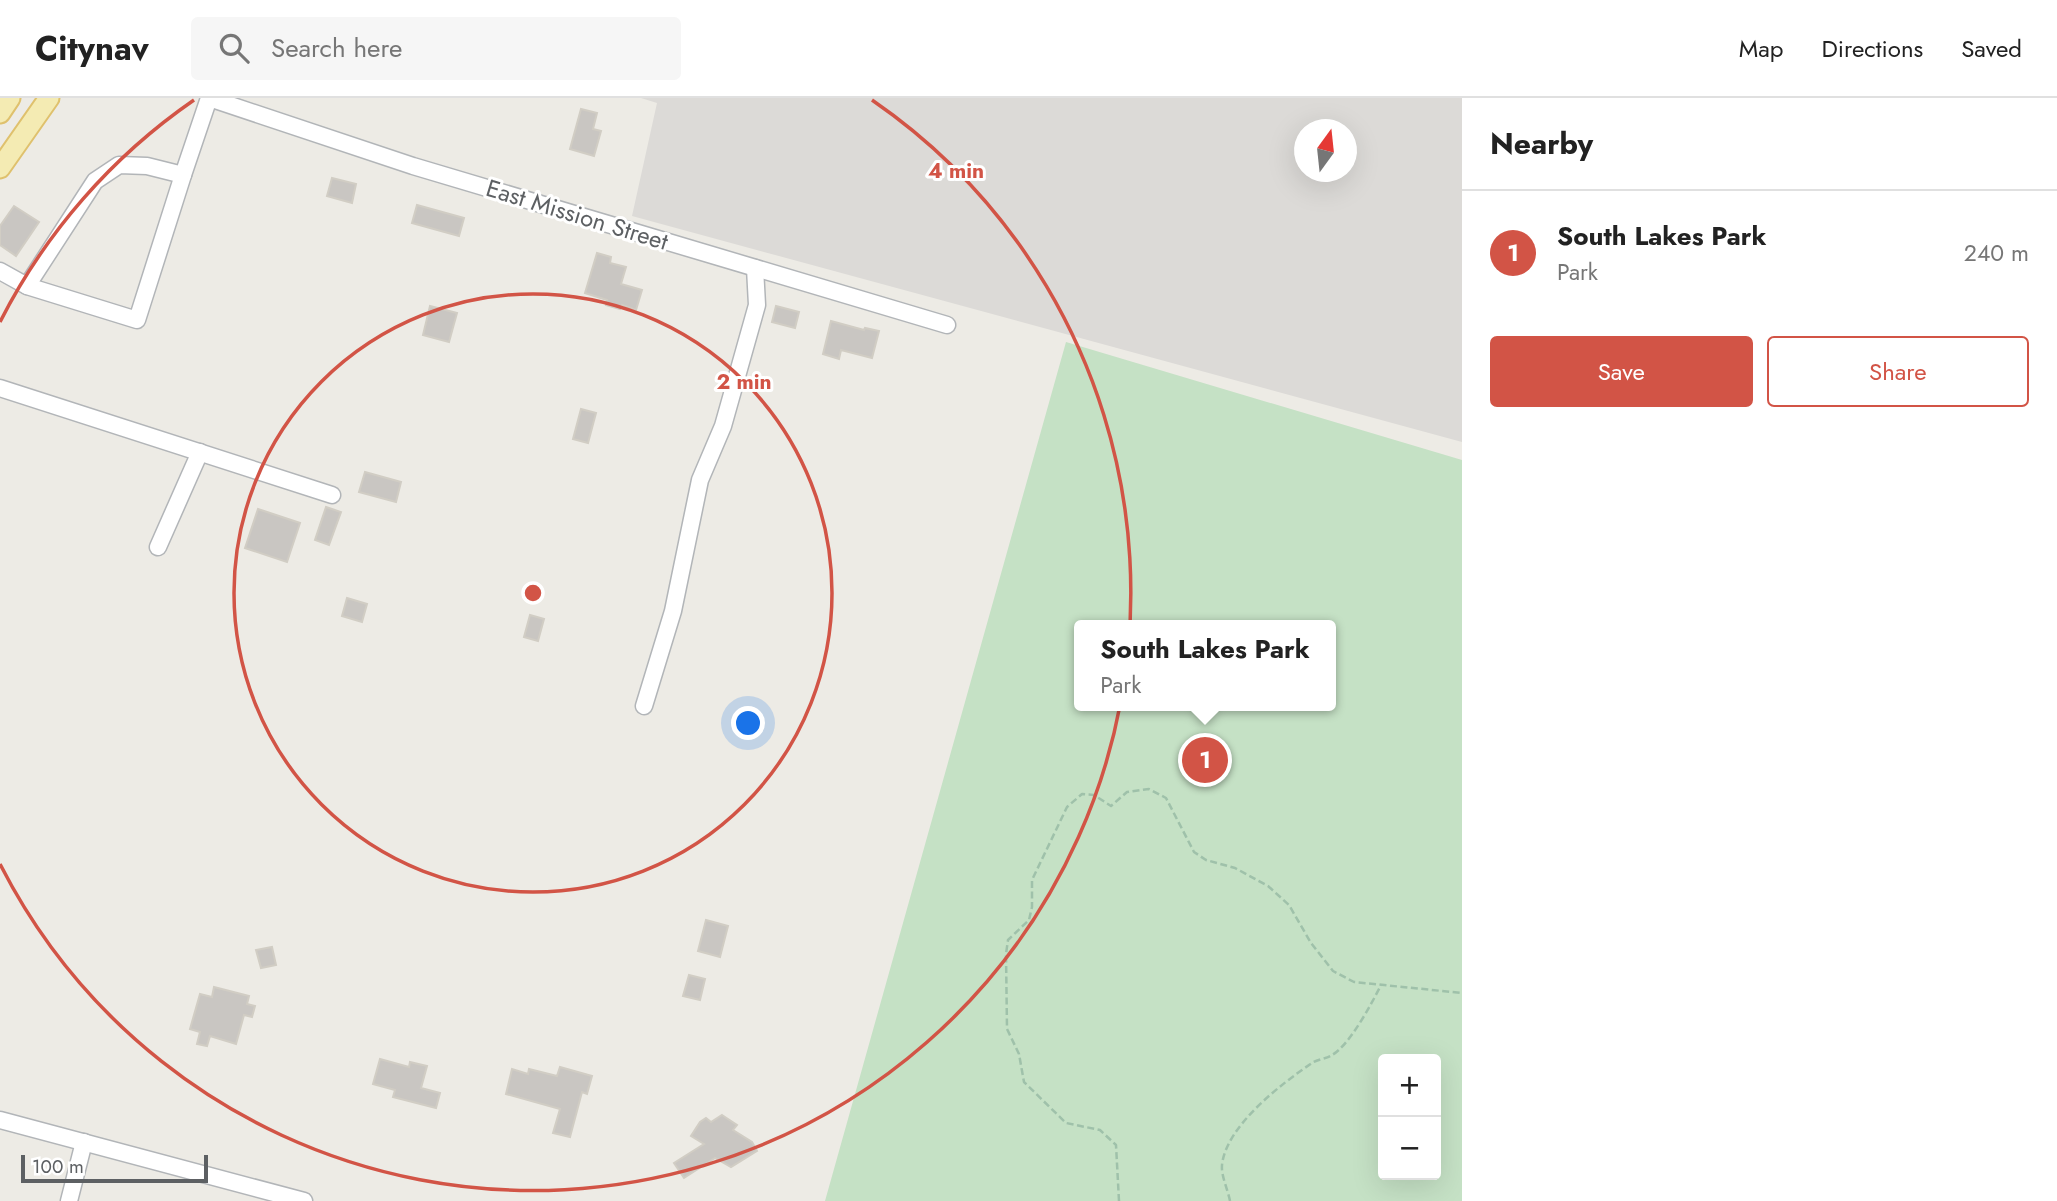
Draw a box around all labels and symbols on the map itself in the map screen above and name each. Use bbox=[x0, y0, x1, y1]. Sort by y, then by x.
north arrow bbox=[1294, 119, 1357, 182]
text: 4 min bbox=[928, 156, 984, 186]
street label: East Mission Street bbox=[482, 170, 673, 259]
text: 2 min bbox=[716, 367, 772, 397]
centre of rings bbox=[521, 581, 545, 605]
your location bbox=[731, 706, 765, 740]
pin: 1 bbox=[1182, 734, 1228, 786]
scale bar bbox=[21, 1152, 208, 1184]

